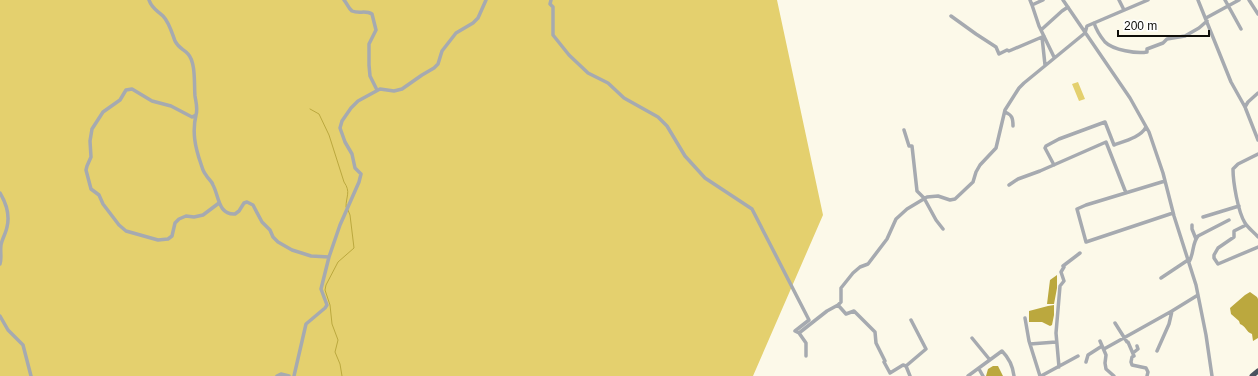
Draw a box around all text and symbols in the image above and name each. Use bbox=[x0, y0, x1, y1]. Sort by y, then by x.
scale bar bbox=[1118, 12, 1209, 38]
text: 200 m bbox=[1124, 19, 1157, 33]

